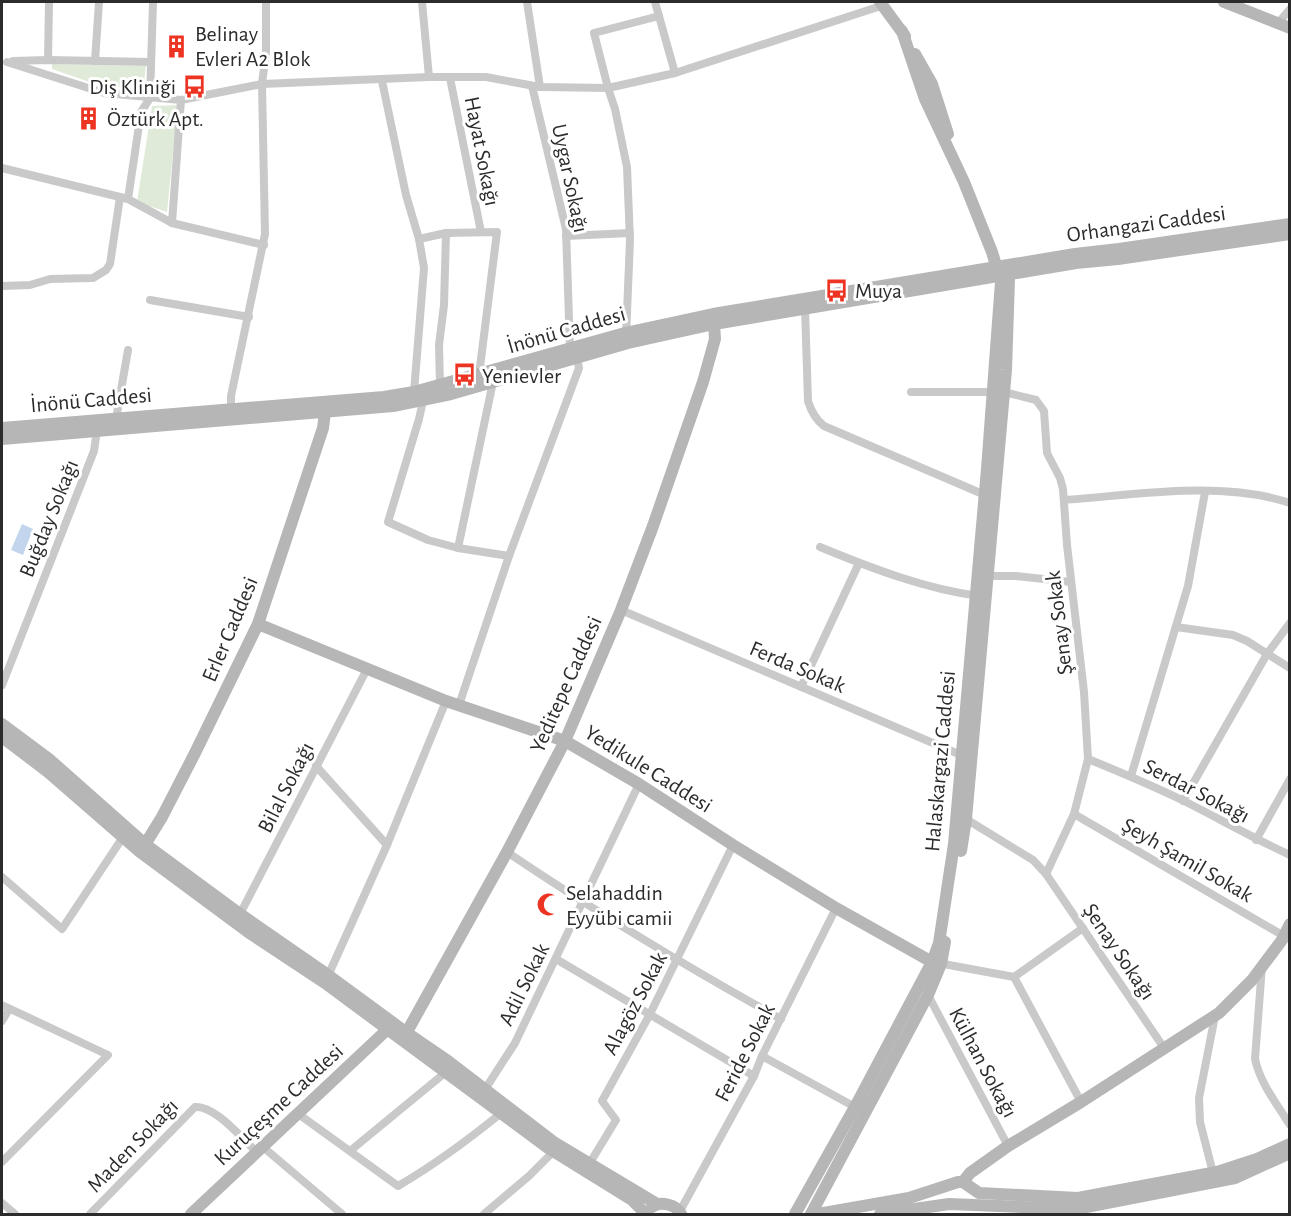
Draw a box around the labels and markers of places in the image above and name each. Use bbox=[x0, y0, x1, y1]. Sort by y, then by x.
place label: Belinay Evleri A2 Blok bbox=[195, 23, 310, 70]
building icon: Belinay Evleri A2 Blok bbox=[164, 33, 190, 59]
bus stop icon: Diş Kliniği bbox=[181, 73, 207, 99]
place label: Diş Kliniği bbox=[89, 76, 176, 98]
building icon: Öztürk Apt. bbox=[76, 105, 102, 131]
place label: Öztürk Apt. bbox=[107, 108, 204, 130]
bus stop icon: Muya bbox=[824, 277, 850, 303]
place label: Muya bbox=[855, 280, 902, 302]
bus stop icon: Yenievler bbox=[451, 362, 477, 388]
place label: Yenievler bbox=[482, 365, 561, 387]
place label: Selahaddin Eyyübi camii bbox=[566, 882, 673, 929]
mosque icon: Selahaddin Eyyübi camii bbox=[535, 892, 561, 918]

